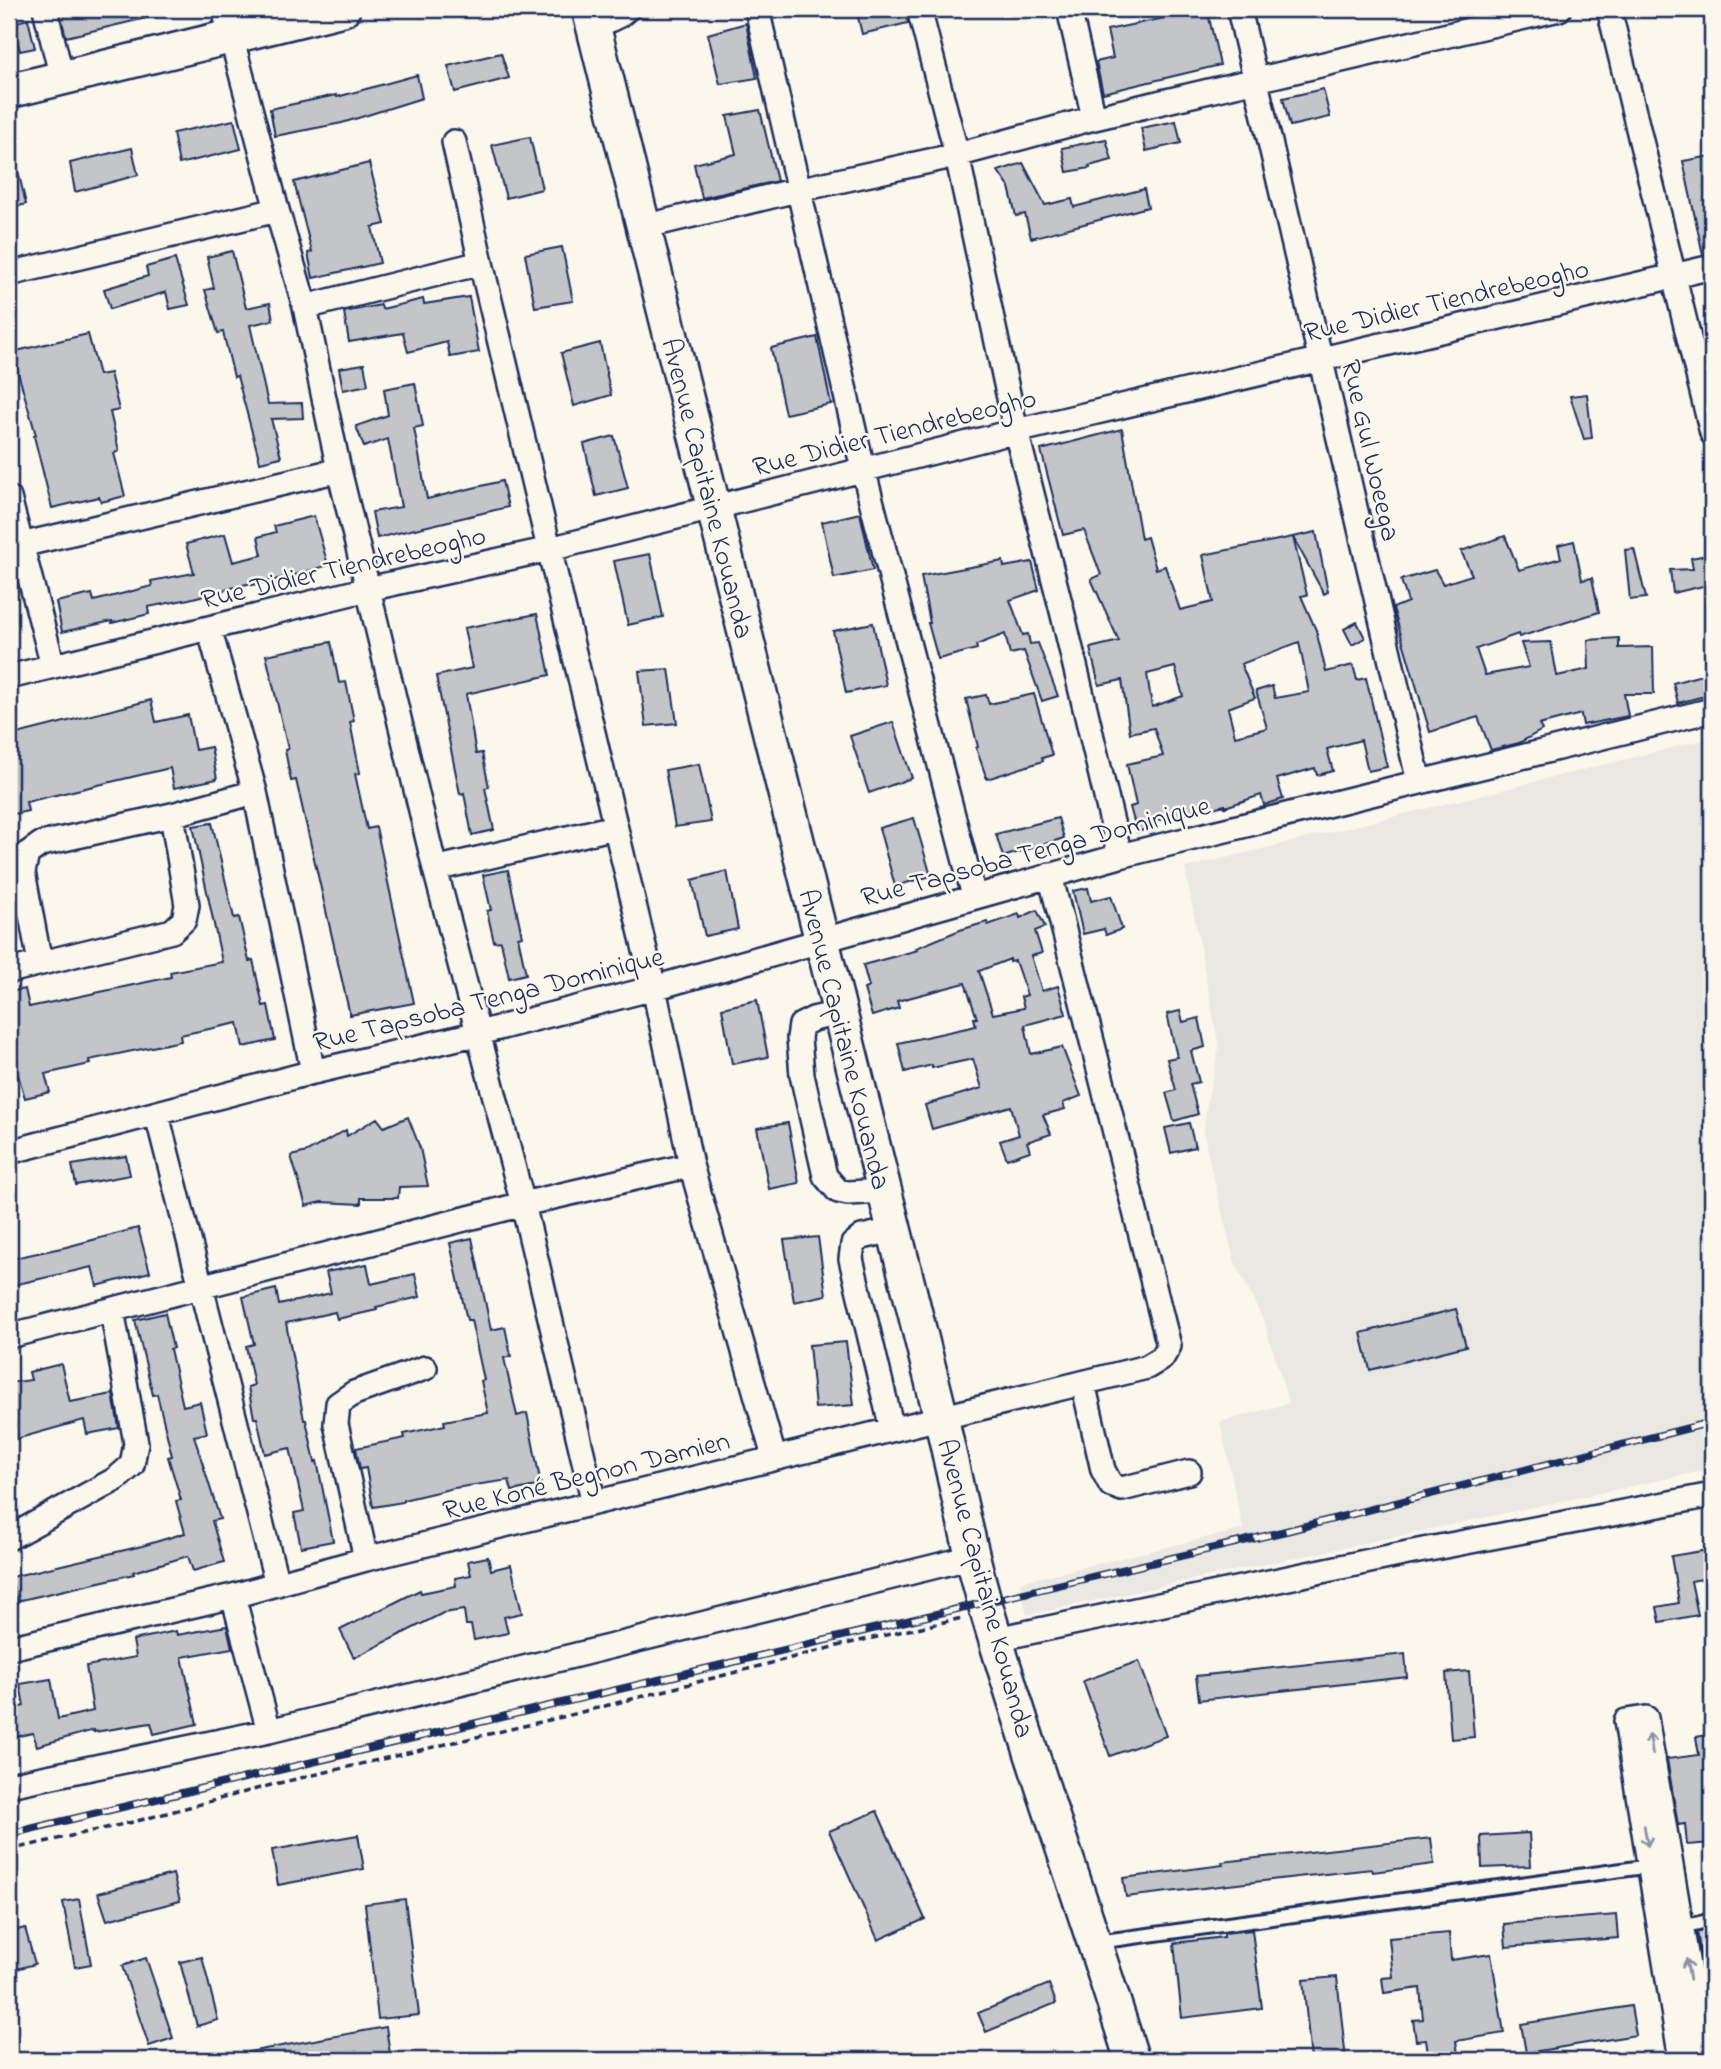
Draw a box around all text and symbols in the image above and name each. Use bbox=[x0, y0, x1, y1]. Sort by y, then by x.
street label: Rue Didier Tiendrebeogho bbox=[1300, 250, 1593, 355]
street label: Avenue Capitaine Kouanda bbox=[648, 334, 763, 643]
street label: Rue Gul Woeega bbox=[1328, 356, 1409, 546]
street label: Rue Didier Tiendrebeogho bbox=[749, 379, 1041, 490]
street label: Rue Didier Tiendrebeogho bbox=[197, 517, 490, 622]
street label: Rue Tapsoba Tenga Dominique bbox=[857, 787, 1216, 920]
street label: Avenue Capitaine Kouanda bbox=[785, 885, 900, 1194]
street label: Rue Tapsoba Tenga Dominique bbox=[309, 938, 669, 1065]
street label: Rue Koné Begnon Damien bbox=[439, 1422, 735, 1533]
street label: Avenue Capitaine Kouanda bbox=[924, 1435, 1043, 1743]
one-way arrow bbox=[1644, 1734, 1657, 1756]
one-way arrow bbox=[1640, 1824, 1653, 1847]
one-way arrow bbox=[1681, 1958, 1694, 1981]

